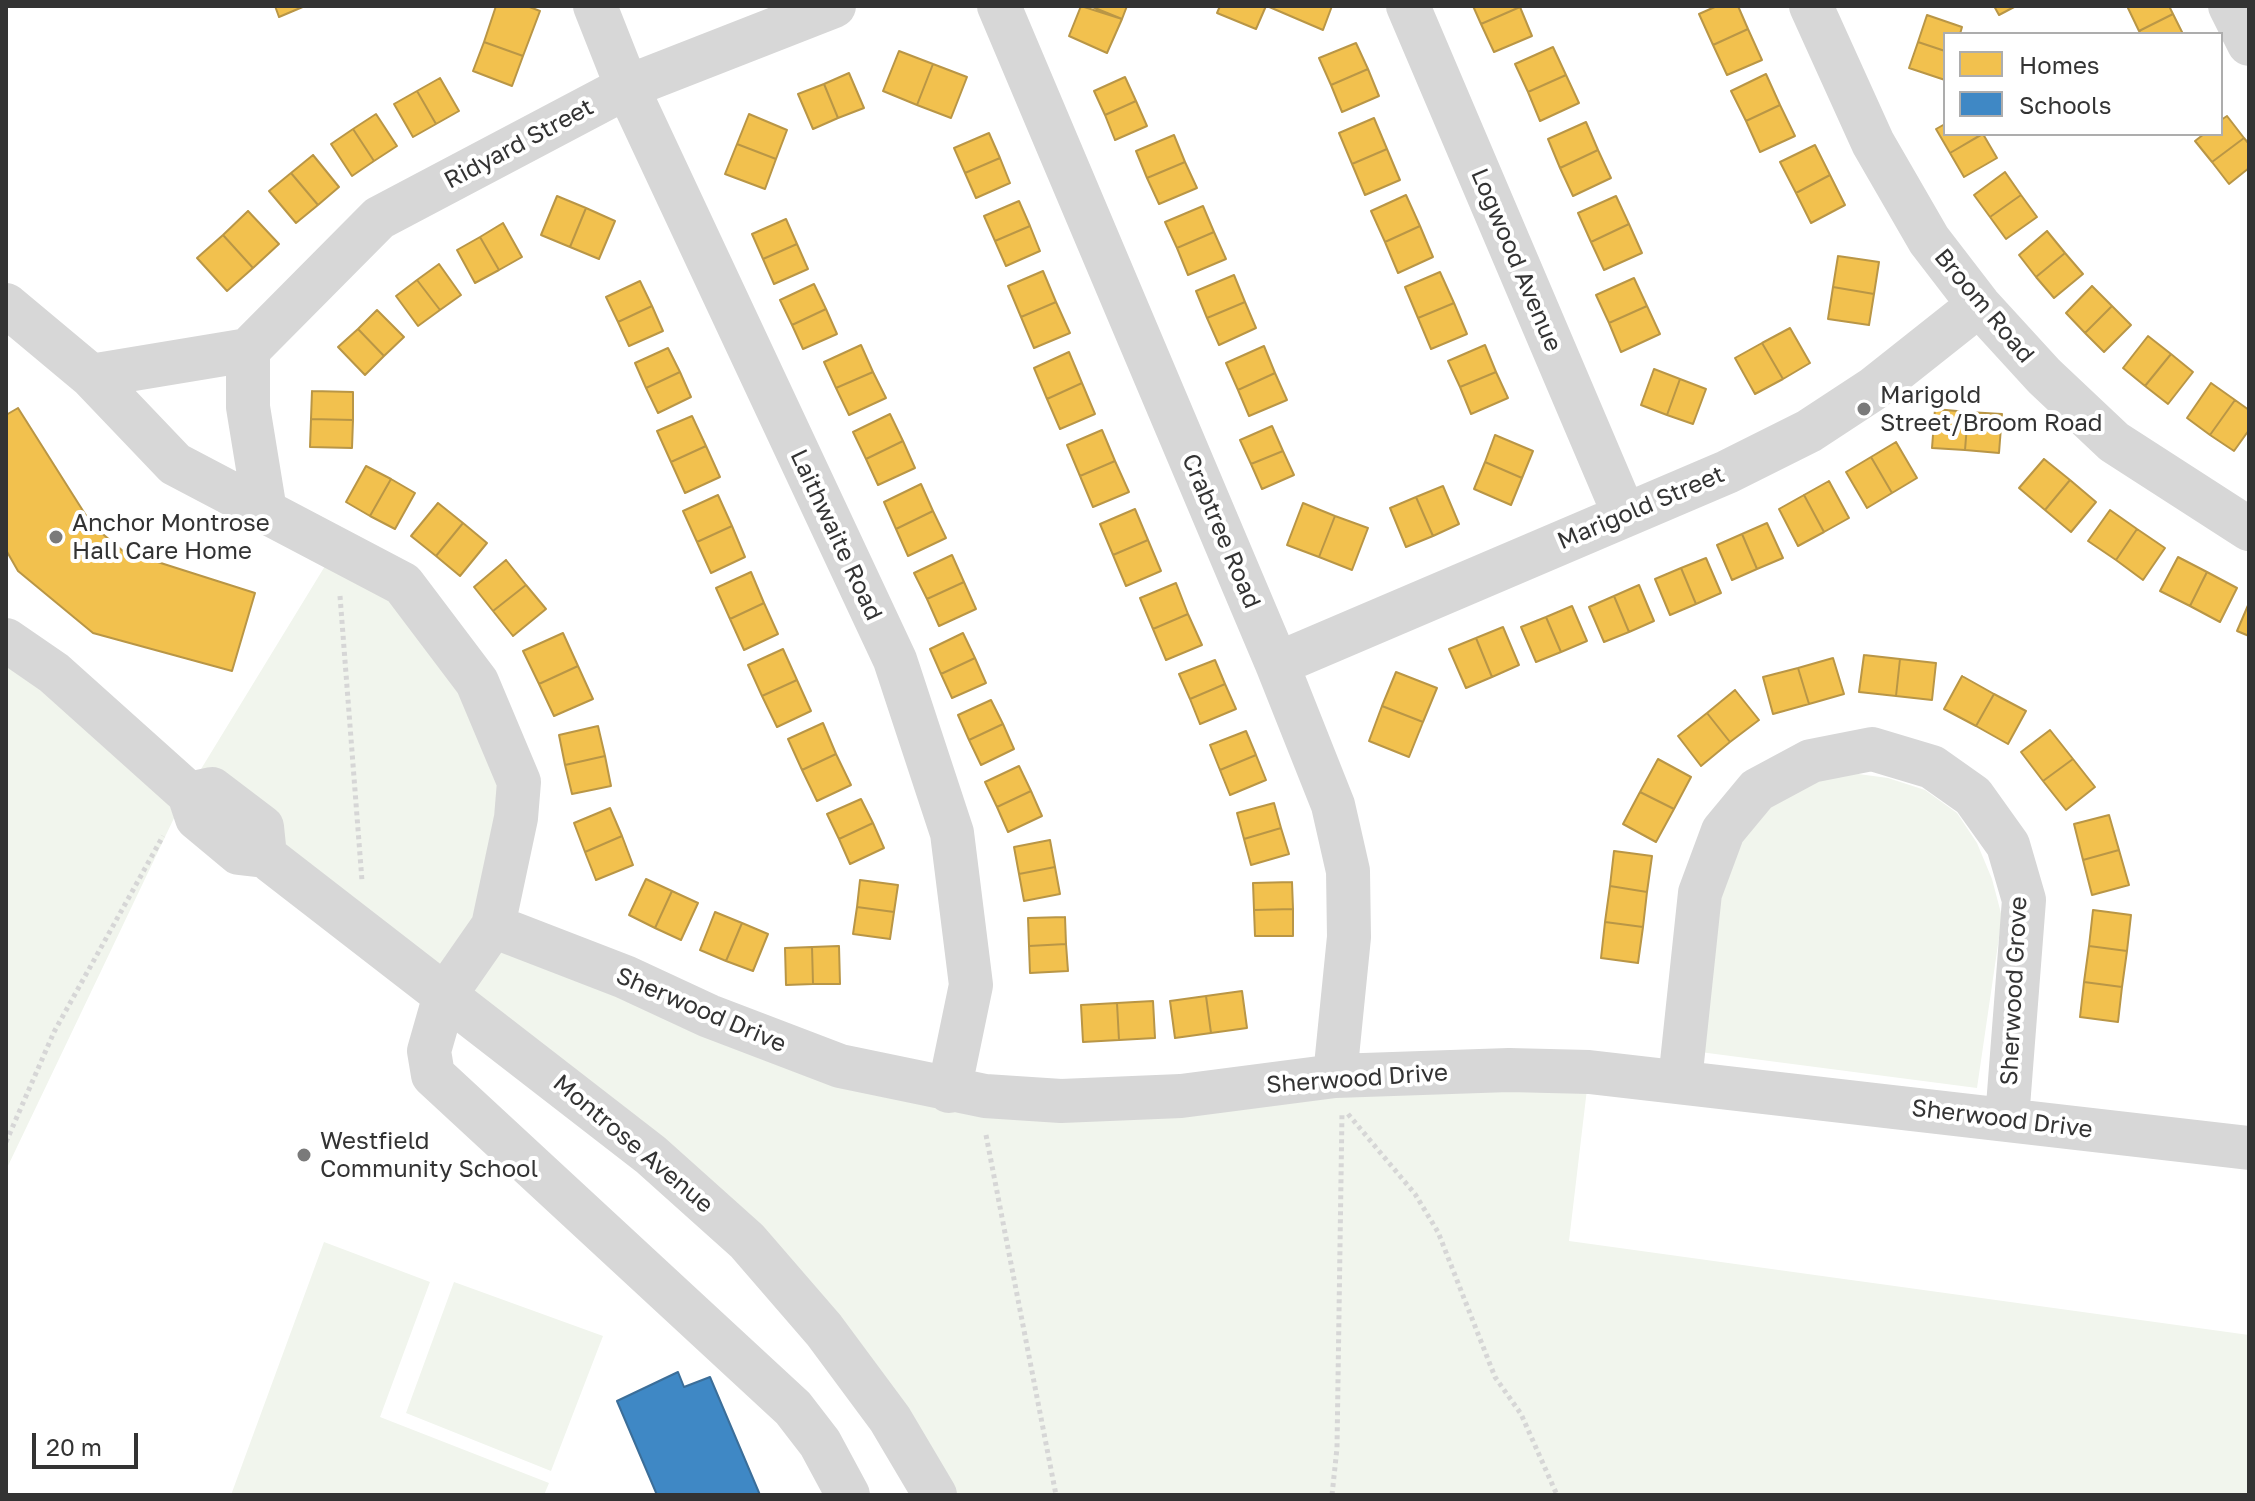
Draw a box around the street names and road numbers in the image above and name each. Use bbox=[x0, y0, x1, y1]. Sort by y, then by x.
street label: Ridyard Street bbox=[440, 93, 598, 195]
street label: Logwood Avenue bbox=[1464, 164, 1568, 356]
street label: Broom Road bbox=[1928, 243, 2040, 369]
street label: Laithwaite Road bbox=[784, 445, 888, 625]
street label: Crabtree Road bbox=[1175, 449, 1267, 613]
street label: Marigold Street bbox=[1553, 460, 1729, 556]
street label: Sherwood Grove bbox=[1995, 896, 2033, 1086]
street label: Sherwood Drive bbox=[612, 961, 790, 1059]
street label: Sherwood Drive bbox=[1265, 1058, 1449, 1100]
street label: Montrose Avenue bbox=[547, 1069, 719, 1219]
street label: Sherwood Drive bbox=[1910, 1094, 2094, 1144]

